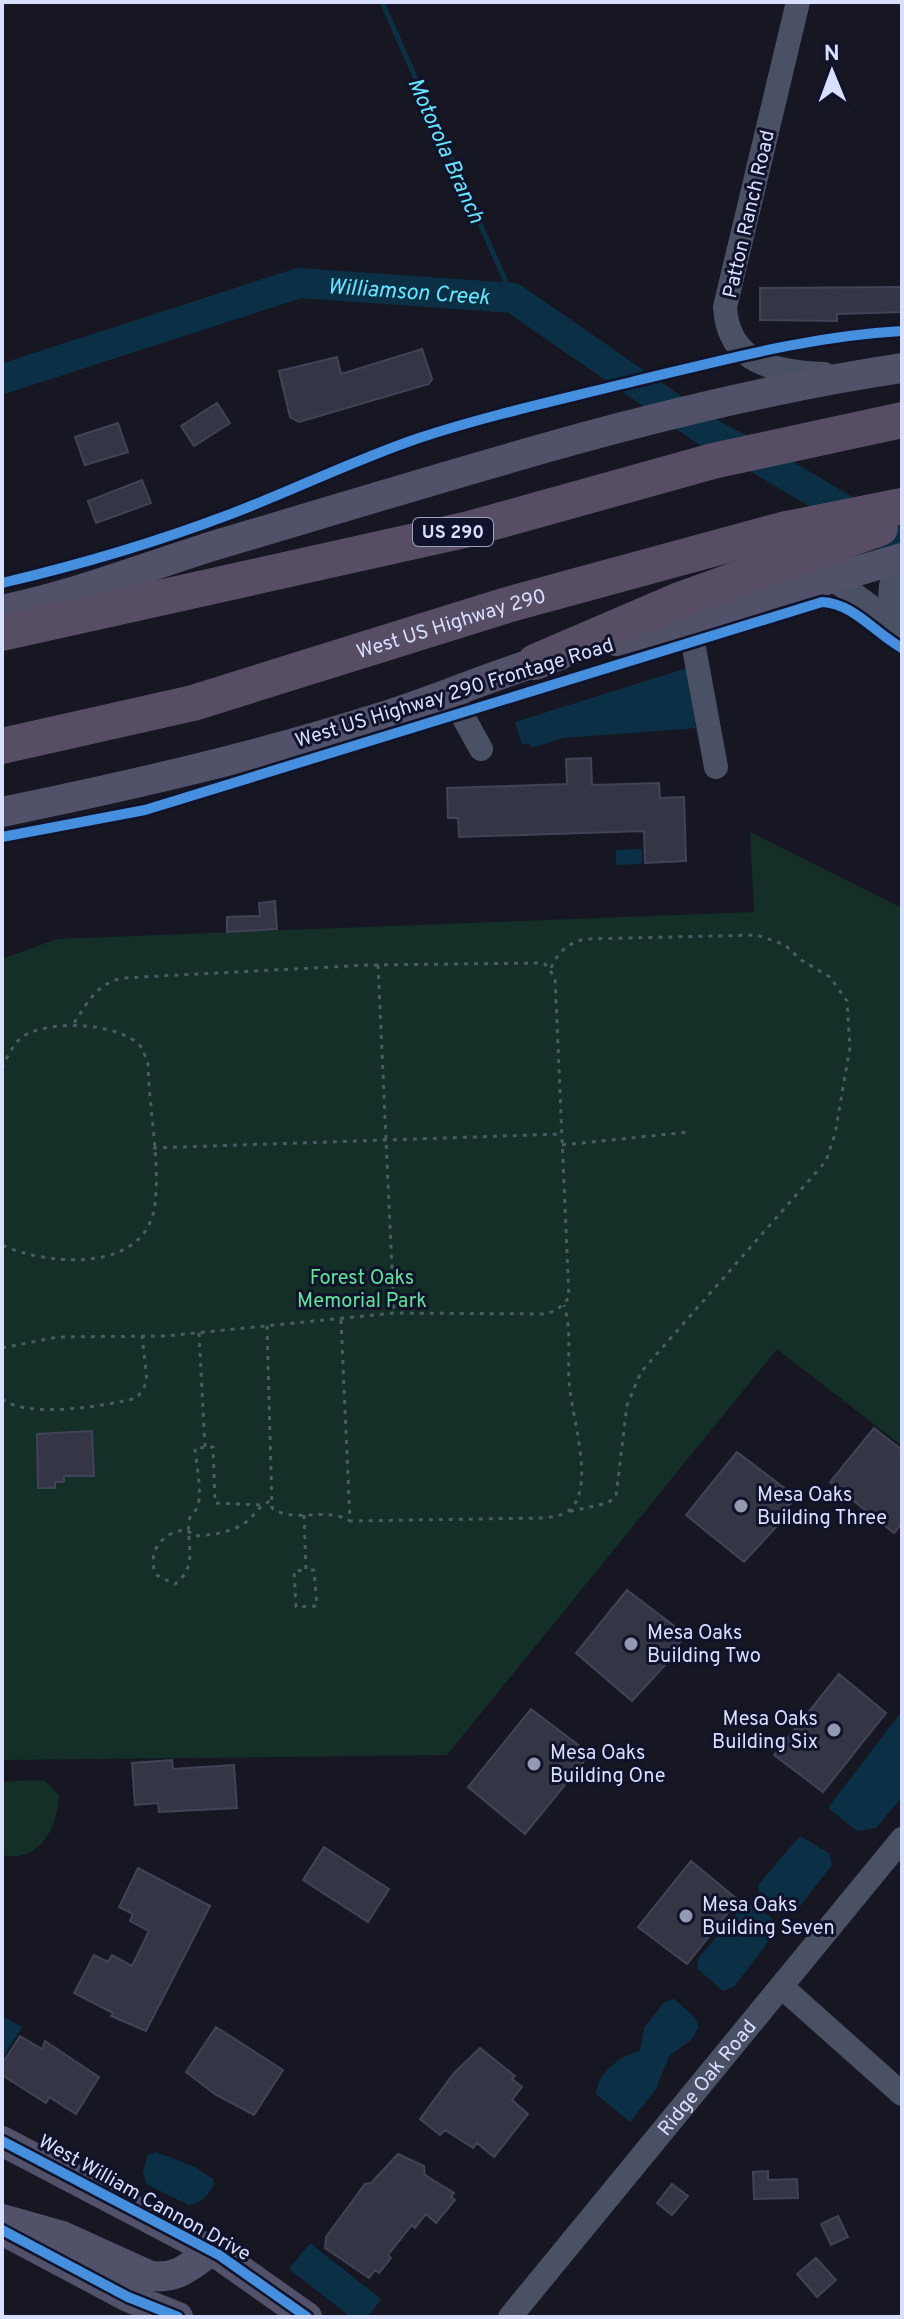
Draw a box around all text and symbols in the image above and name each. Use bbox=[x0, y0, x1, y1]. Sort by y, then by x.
north arrow bbox=[792, 32, 872, 112]
text: N bbox=[824, 41, 840, 68]
water label: Motorola Branch bbox=[401, 74, 489, 228]
street label: Patton Ranch Road bbox=[718, 128, 782, 301]
water label: Williamson Creek bbox=[326, 274, 491, 312]
road number: US 290 bbox=[413, 518, 493, 546]
street label: West US Highway 290 bbox=[354, 584, 549, 666]
street label: West US Highway 290 Frontage Road bbox=[292, 633, 617, 755]
park label: Forest Oaks Memorial Park bbox=[297, 1266, 427, 1315]
place label: Mesa Oaks Building Three bbox=[757, 1483, 887, 1532]
marker: Mesa Oaks Building Three bbox=[732, 1497, 750, 1515]
place label: Mesa Oaks Building Two bbox=[647, 1621, 761, 1670]
marker: Mesa Oaks Building Two bbox=[622, 1635, 640, 1653]
place label: Mesa Oaks Building Six bbox=[712, 1707, 818, 1756]
marker: Mesa Oaks Building Six bbox=[825, 1721, 843, 1739]
place label: Mesa Oaks Building One bbox=[550, 1741, 666, 1790]
marker: Mesa Oaks Building One bbox=[525, 1755, 543, 1773]
place label: Mesa Oaks Building Seven bbox=[702, 1893, 835, 1942]
marker: Mesa Oaks Building Seven bbox=[677, 1907, 695, 1925]
street label: Ridge Oak Road bbox=[653, 2015, 763, 2142]
street label: West William Cannon Drive bbox=[33, 2129, 255, 2268]

